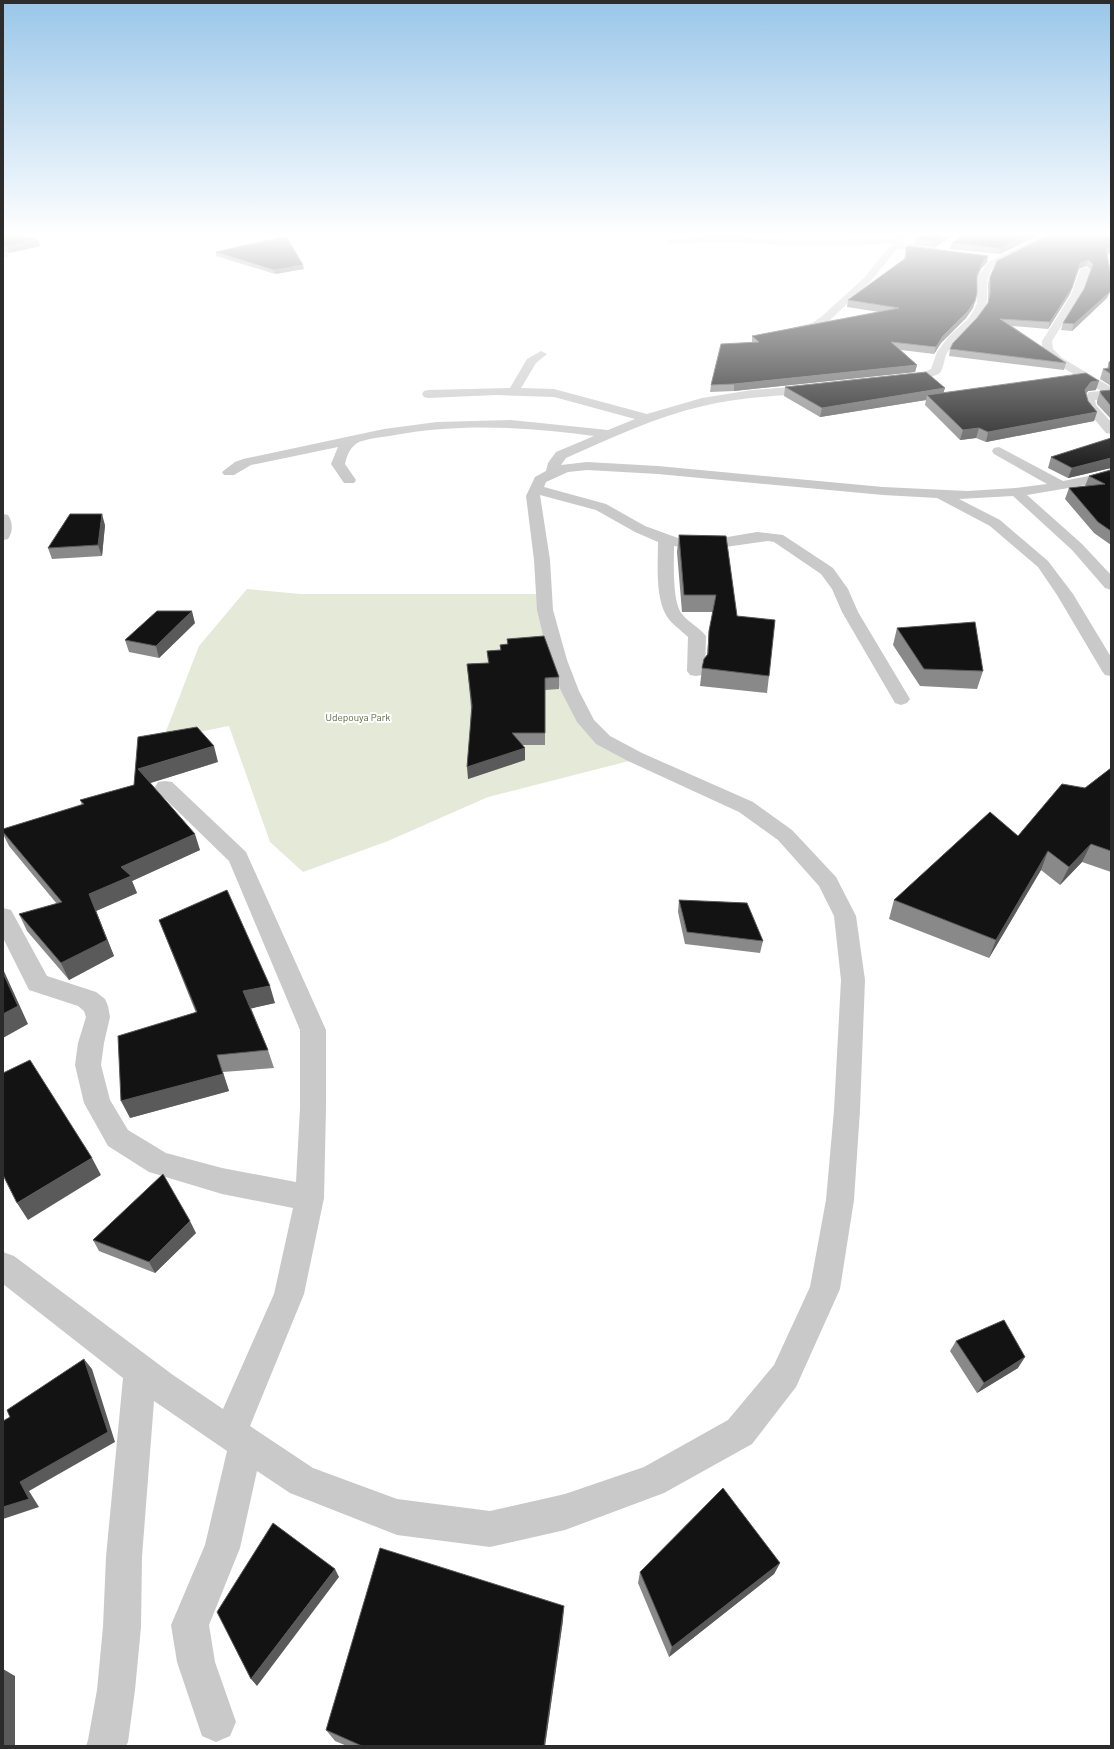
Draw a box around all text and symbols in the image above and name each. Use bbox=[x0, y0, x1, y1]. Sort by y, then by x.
park label: Udepouya Park bbox=[326, 711, 390, 723]

